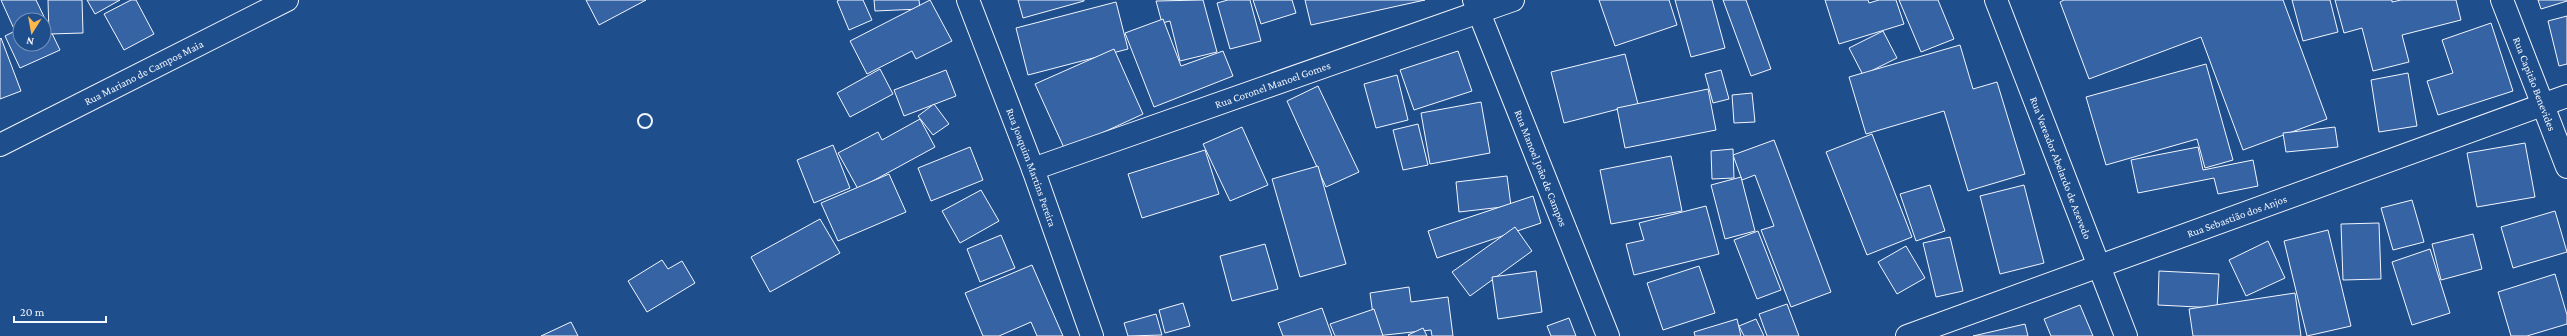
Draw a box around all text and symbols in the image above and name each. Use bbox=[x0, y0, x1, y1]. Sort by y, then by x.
north arrow bbox=[12, 12, 52, 52]
text: N bbox=[25, 35, 35, 48]
street label: Rua Capitão Benevides bbox=[2511, 35, 2558, 133]
street label: Rua Mariano de Campos Maia bbox=[82, 37, 205, 107]
street label: Rua Coronel Manoel Gomes bbox=[1213, 59, 1332, 111]
street label: Rua Vereador Abelardo de Azevedo bbox=[2028, 95, 2094, 241]
street label: Rua Joaquim Martins Pereira bbox=[1004, 106, 1059, 228]
street label: Rua Manoel João de Campos bbox=[1512, 108, 1570, 228]
street label: Rua Sebastião dos Anjos bbox=[2185, 192, 2288, 240]
scale bar bbox=[14, 298, 106, 324]
text: 20 m bbox=[20, 305, 45, 319]

